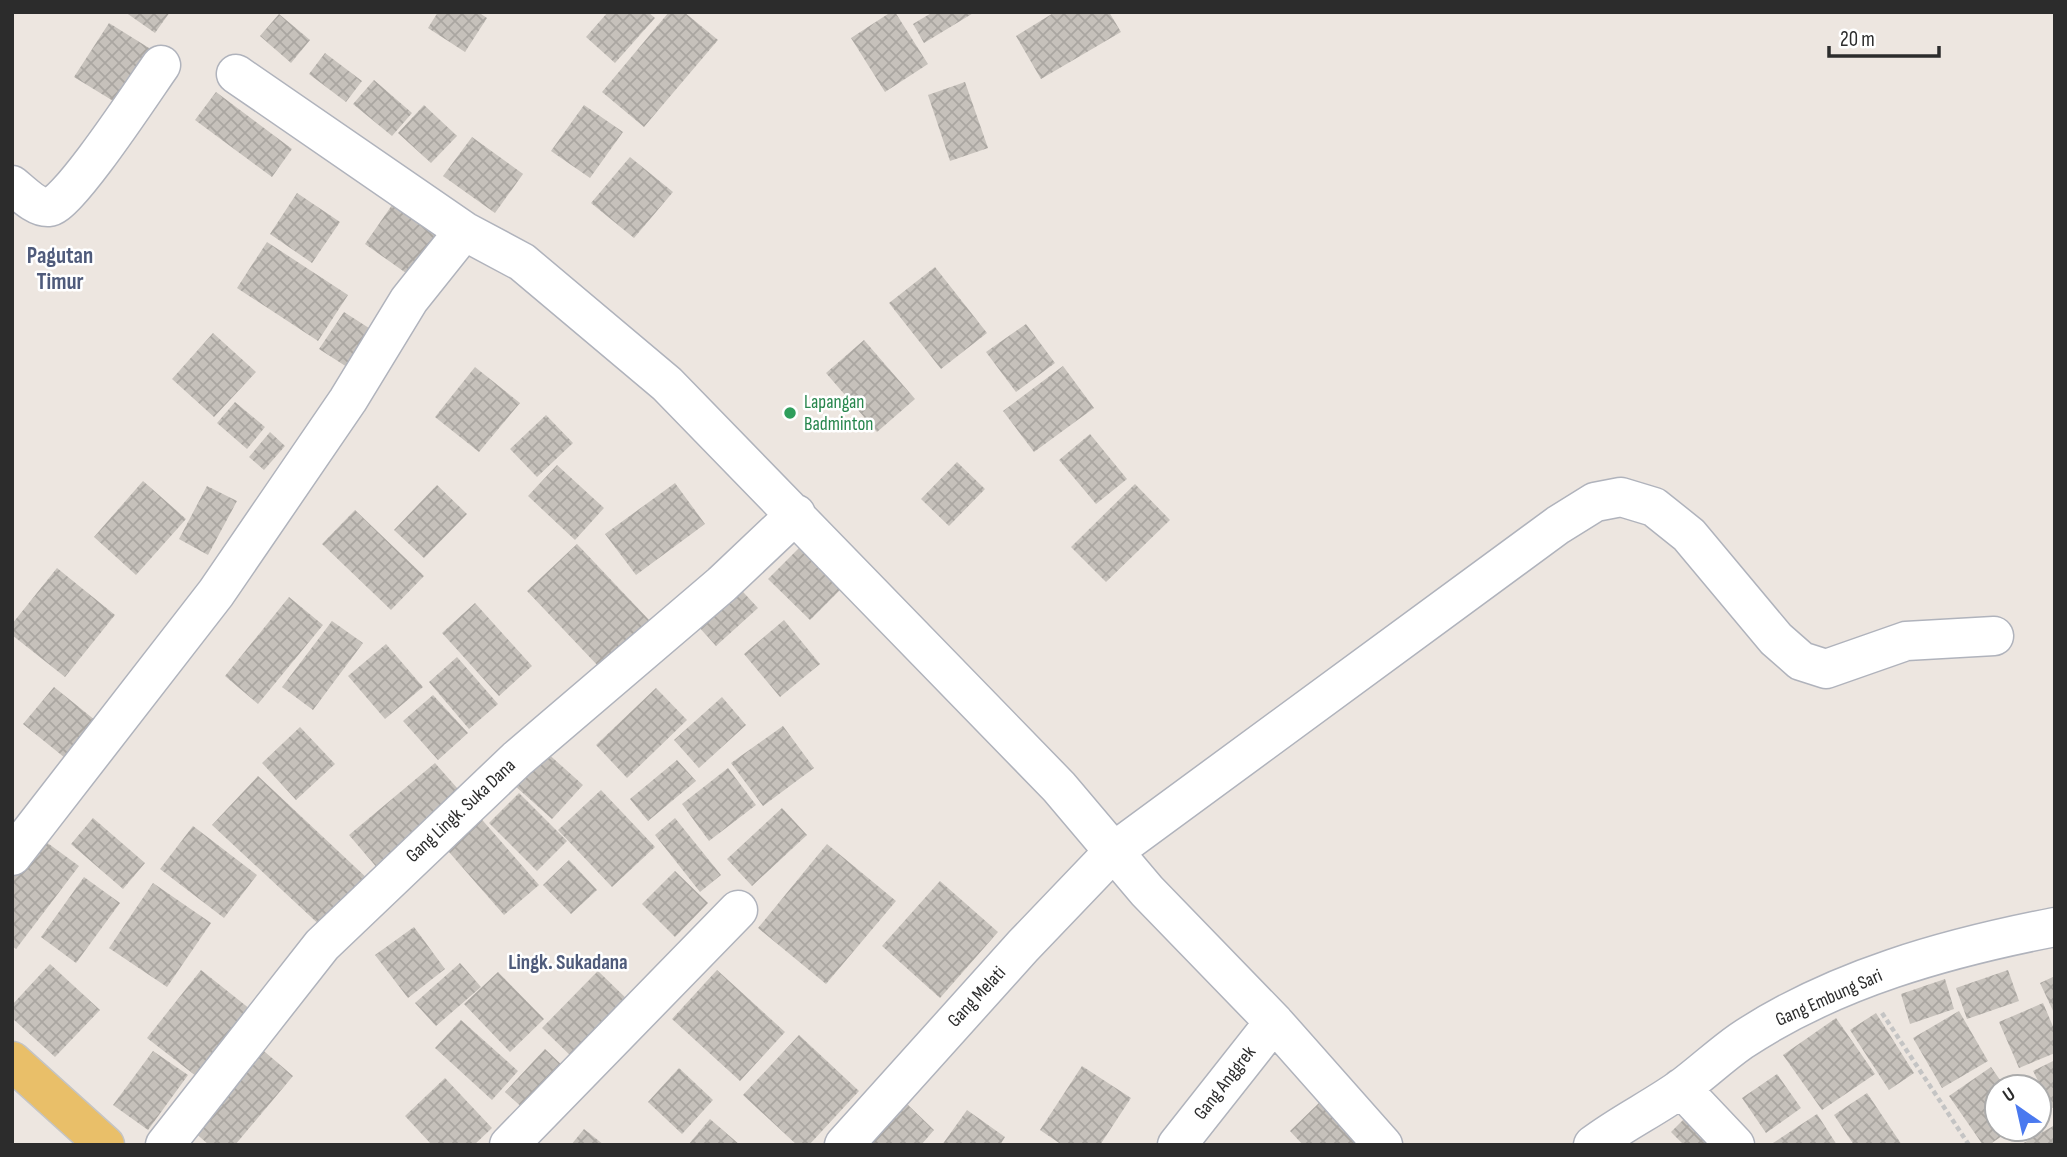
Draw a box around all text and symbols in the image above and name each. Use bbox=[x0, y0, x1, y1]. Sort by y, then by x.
scale bar bbox=[1829, 14, 1939, 58]
text: 20 m bbox=[1840, 27, 1875, 52]
district label: Pagutan Timur bbox=[27, 242, 93, 296]
place label: Lapangan Badminton bbox=[804, 391, 873, 436]
marker: Lapangan Badminton bbox=[782, 405, 798, 421]
street label: Gang Lingk. Suka Dana bbox=[402, 754, 520, 868]
district label: Lingk. Sukadana bbox=[508, 950, 628, 975]
street label: Gang Melati bbox=[943, 962, 1011, 1032]
street label: Gang Embung Sari bbox=[1772, 964, 1886, 1032]
street label: Gang Anggrek bbox=[1189, 1041, 1261, 1124]
north arrow bbox=[1983, 1073, 2053, 1143]
text: U bbox=[1999, 1083, 2020, 1107]

